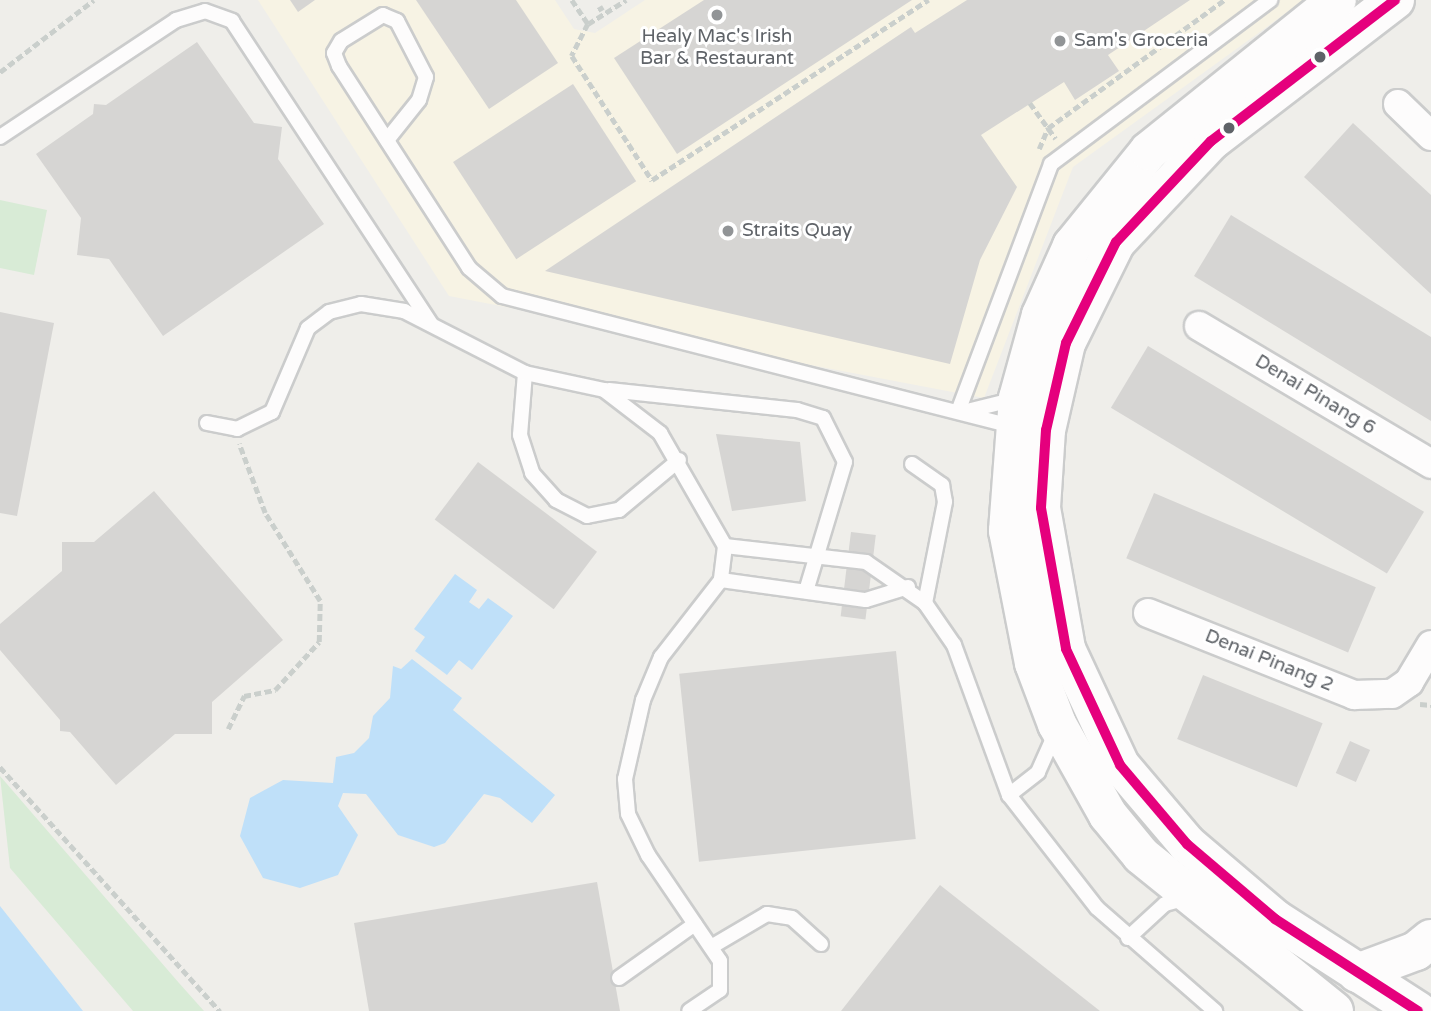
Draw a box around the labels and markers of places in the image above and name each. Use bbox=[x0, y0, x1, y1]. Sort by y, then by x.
marker: Healy Mac's Irish Bar & Restaurant bbox=[709, 7, 725, 23]
place label: Healy Mac's Irish Bar & Restaurant bbox=[640, 26, 794, 70]
place label: Sam's Groceria bbox=[1074, 30, 1209, 52]
marker: Sam's Groceria bbox=[1052, 33, 1068, 49]
unlabelled marker bbox=[1313, 50, 1327, 64]
unlabelled marker bbox=[1222, 121, 1236, 135]
place label: Straits Quay bbox=[742, 220, 852, 242]
marker: Straits Quay bbox=[720, 223, 736, 239]

